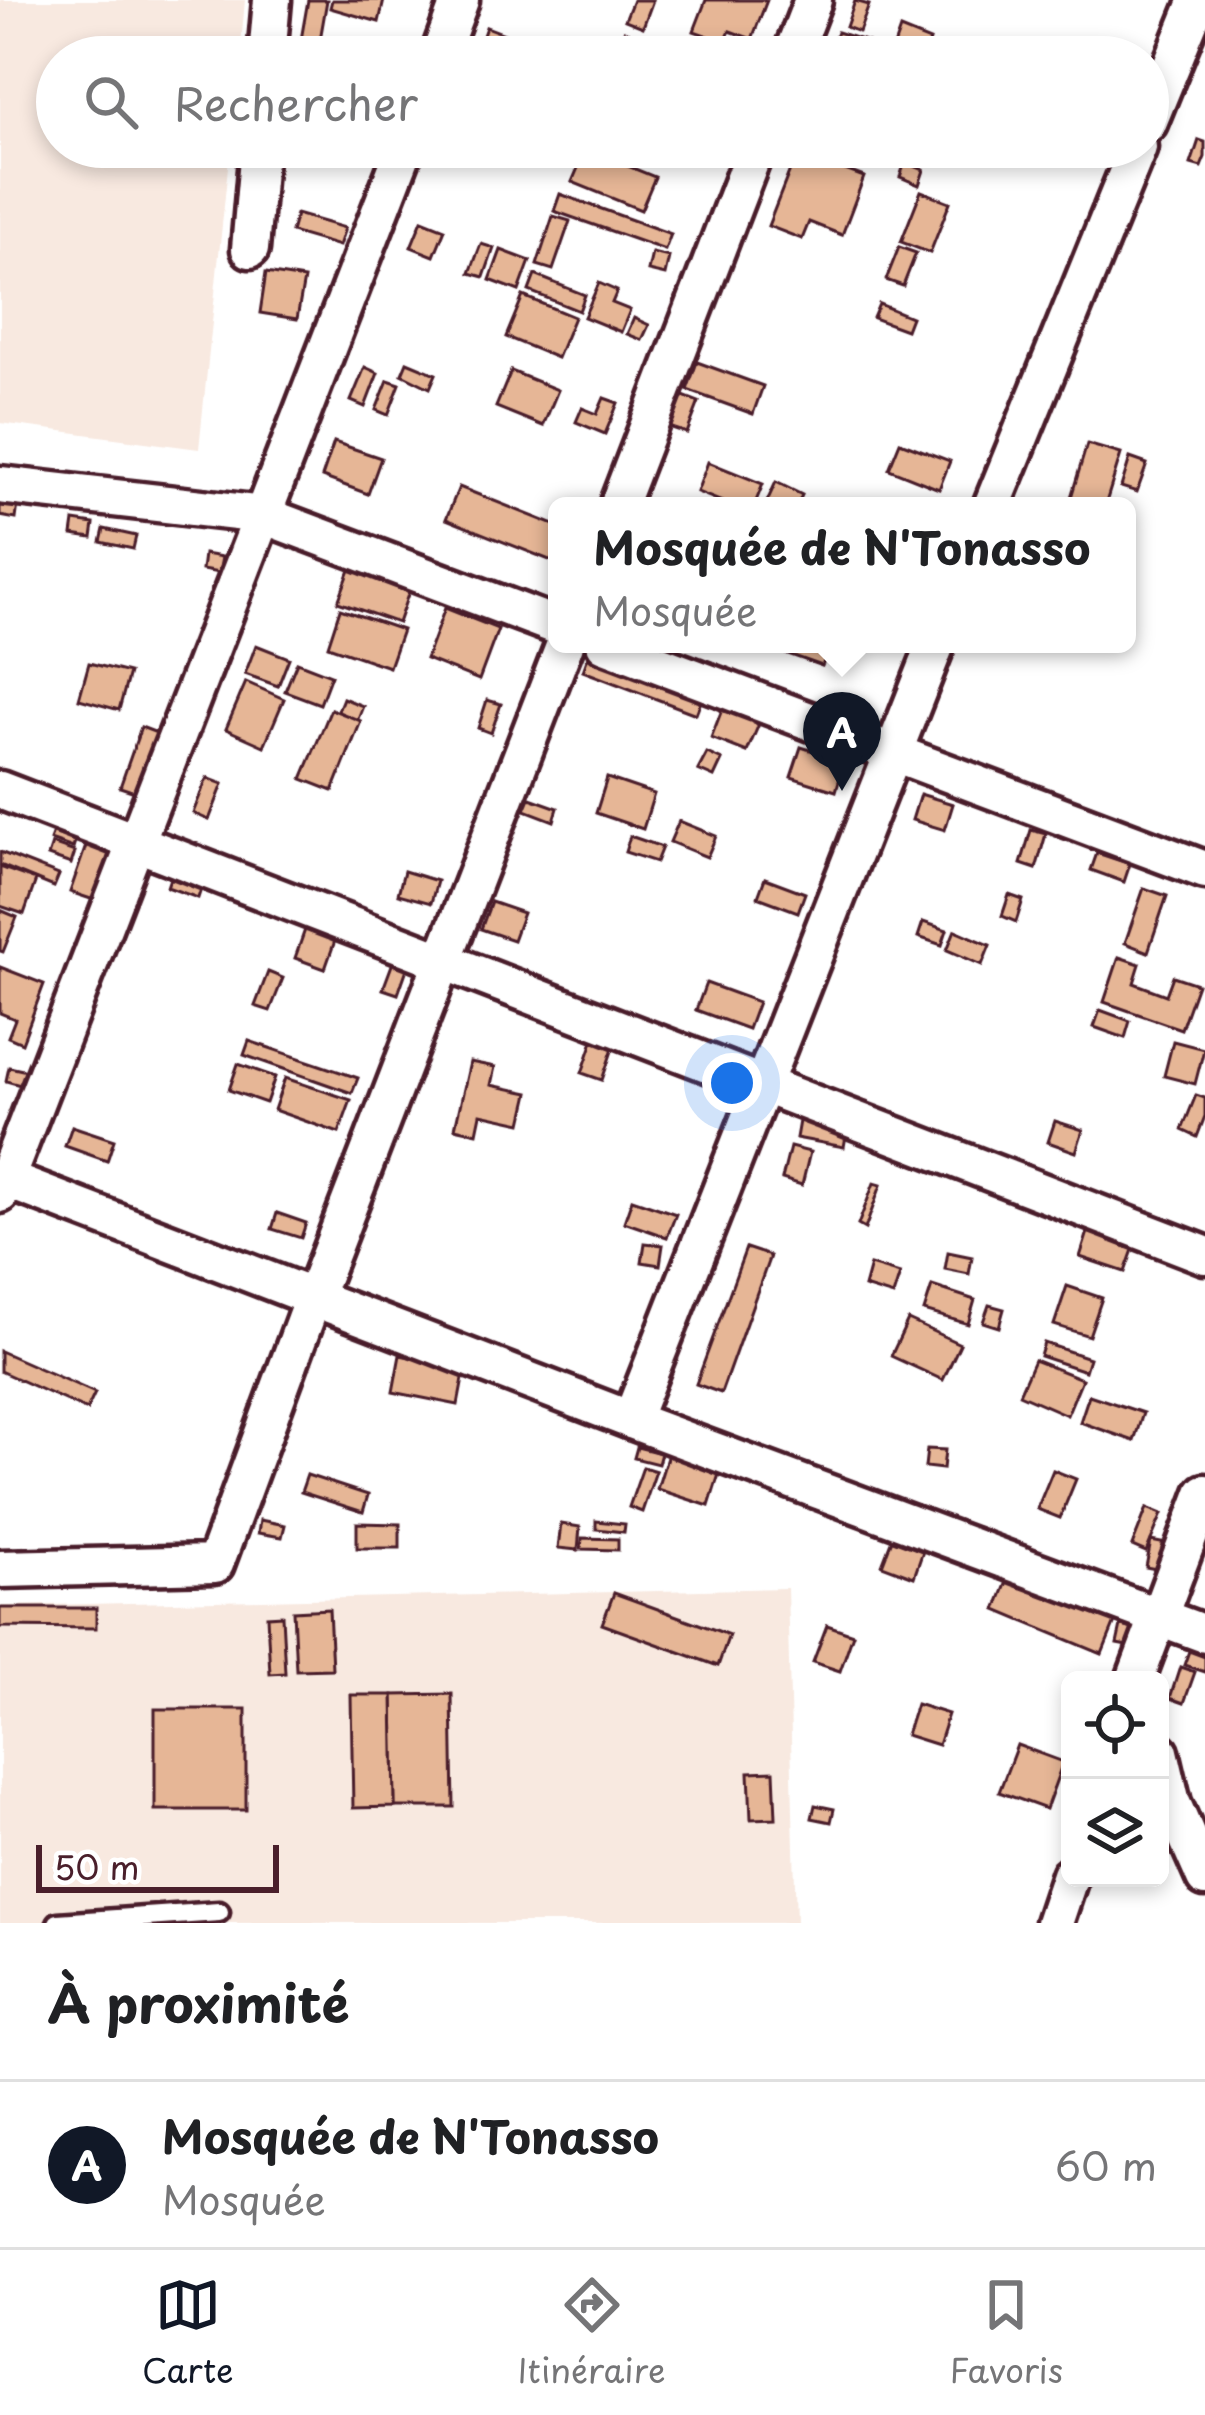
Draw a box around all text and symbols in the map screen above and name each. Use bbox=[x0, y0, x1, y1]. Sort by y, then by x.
search box bbox=[36, 36, 1169, 168]
text: Rechercher bbox=[174, 68, 418, 136]
icon: search bbox=[78, 69, 144, 135]
popup bbox=[548, 497, 1136, 653]
text: Mosquée de N'Tonasso bbox=[593, 512, 1091, 580]
text: Mosquée bbox=[593, 580, 757, 639]
pin: A bbox=[803, 692, 881, 791]
your location bbox=[702, 1053, 762, 1113]
map controls bbox=[1061, 1671, 1169, 1887]
button: locate bbox=[1061, 1671, 1169, 1779]
button: layers bbox=[1061, 1779, 1169, 1887]
scale bar bbox=[36, 1839, 279, 1892]
text: 50 m bbox=[54, 1841, 140, 1891]
text: À proximité bbox=[48, 1963, 349, 2040]
text: Mosquée de N'Tonasso bbox=[162, 2101, 659, 2169]
text: A bbox=[72, 2135, 102, 2194]
text: 60 m bbox=[1055, 2135, 1157, 2194]
text: Mosquée bbox=[162, 2169, 326, 2228]
tab: Carte bbox=[142, 2272, 233, 2394]
tab: Itinéraire bbox=[517, 2272, 666, 2394]
tab: Favoris bbox=[950, 2272, 1063, 2394]

